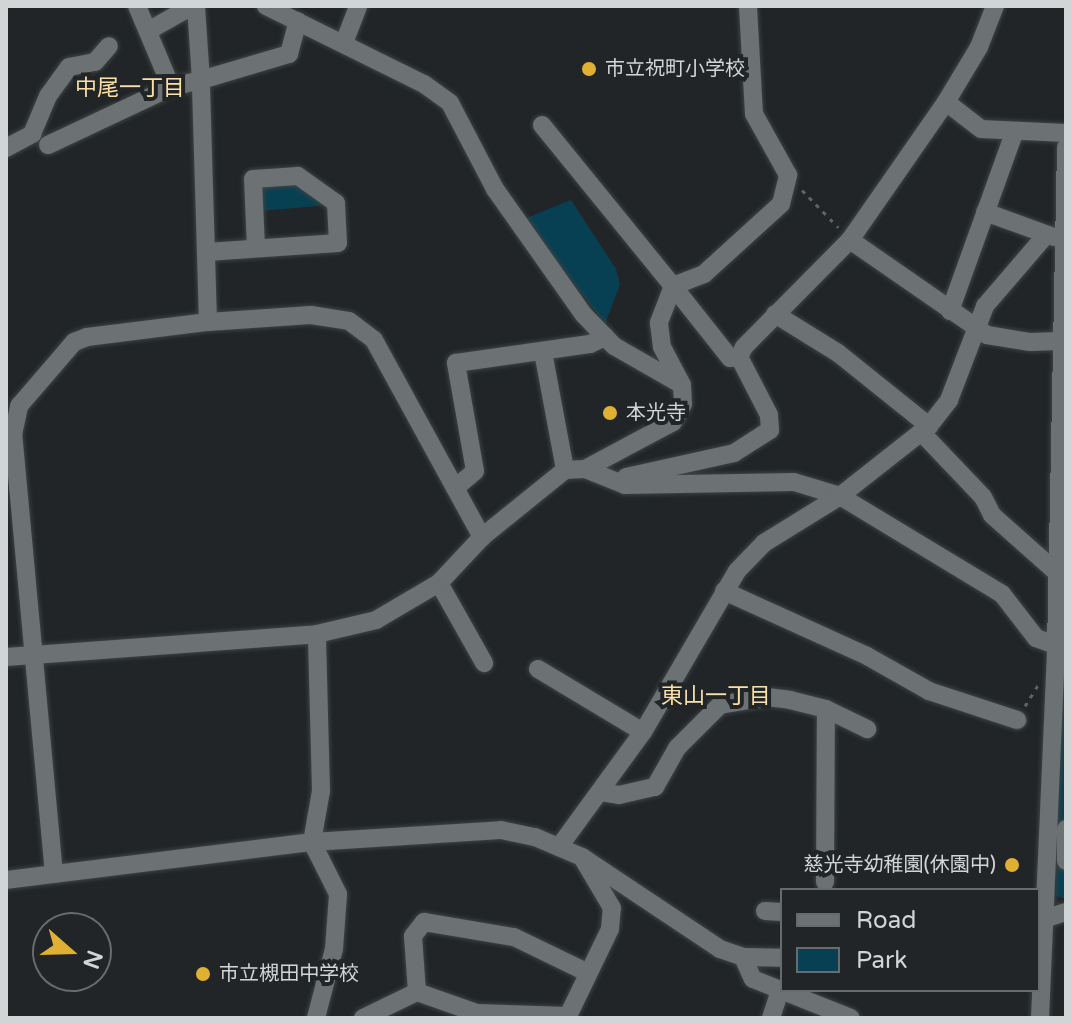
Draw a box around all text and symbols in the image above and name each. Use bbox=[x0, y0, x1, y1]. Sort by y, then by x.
place label: 市立祝町小学校 bbox=[605, 57, 745, 81]
marker: 市立祝町小学校 bbox=[580, 60, 598, 78]
district label: 中尾一丁目 bbox=[75, 76, 185, 102]
place label: 本光寺 bbox=[626, 401, 686, 425]
marker: 本光寺 bbox=[601, 404, 619, 422]
district label: 東山一丁目 bbox=[661, 684, 771, 710]
place label: 慈光寺幼稚園(休園中) bbox=[804, 853, 996, 877]
marker: 慈光寺幼稚園(休園中) bbox=[1003, 856, 1021, 874]
legend bbox=[780, 888, 1040, 992]
text: Road bbox=[856, 906, 916, 935]
north arrow bbox=[32, 912, 112, 992]
text: Park bbox=[856, 946, 907, 975]
text: N bbox=[77, 947, 108, 972]
place label: 市立槻田中学校 bbox=[219, 962, 359, 986]
marker: 市立槻田中学校 bbox=[194, 965, 212, 983]

